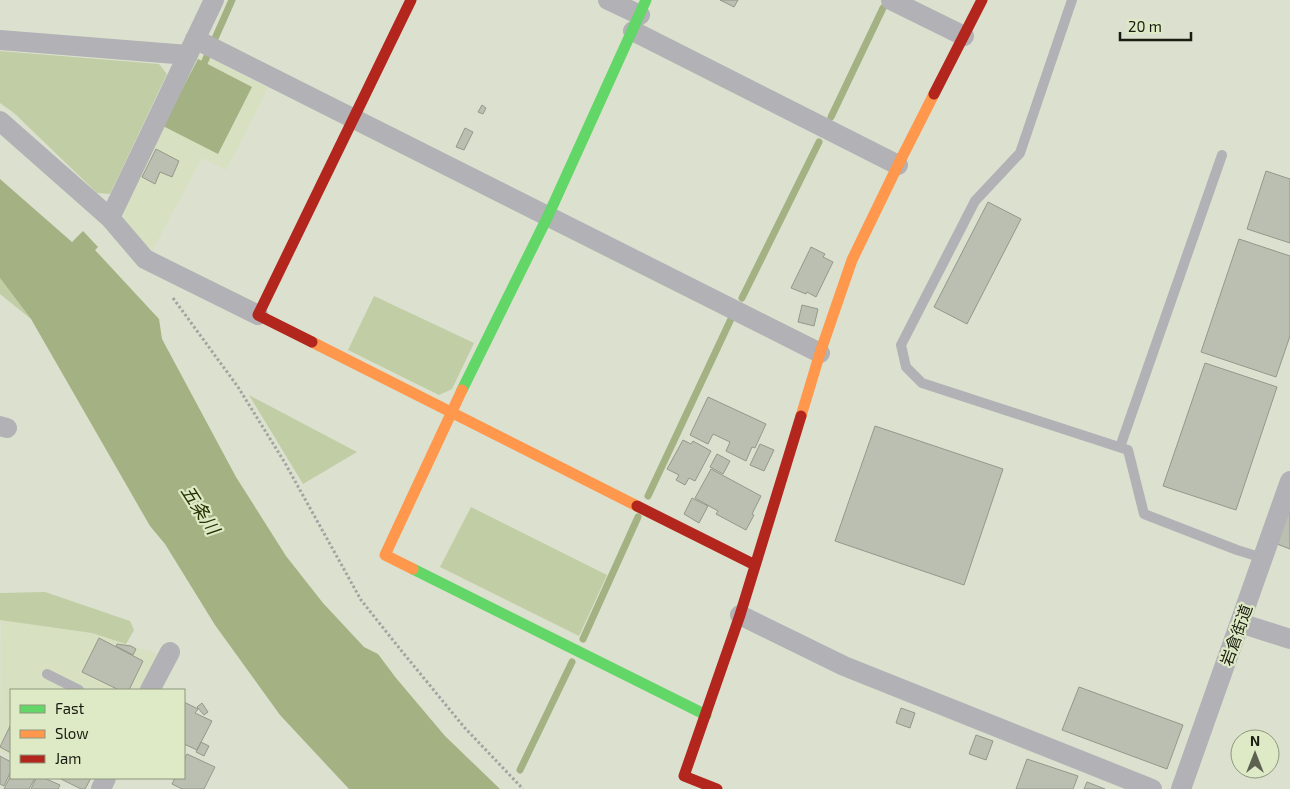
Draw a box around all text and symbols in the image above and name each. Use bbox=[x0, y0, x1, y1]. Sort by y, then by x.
scale bar bbox=[1120, 10, 1191, 42]
text: 20 m bbox=[1128, 17, 1162, 35]
water label: 五条川 bbox=[177, 481, 226, 540]
street label: 岩倉街道 bbox=[1216, 602, 1255, 668]
legend bbox=[10, 689, 185, 779]
text: Fast bbox=[55, 699, 85, 717]
text: Slow bbox=[55, 724, 89, 742]
north arrow bbox=[1230, 729, 1280, 779]
text: N bbox=[1250, 732, 1260, 749]
text: Jam bbox=[55, 749, 81, 767]

